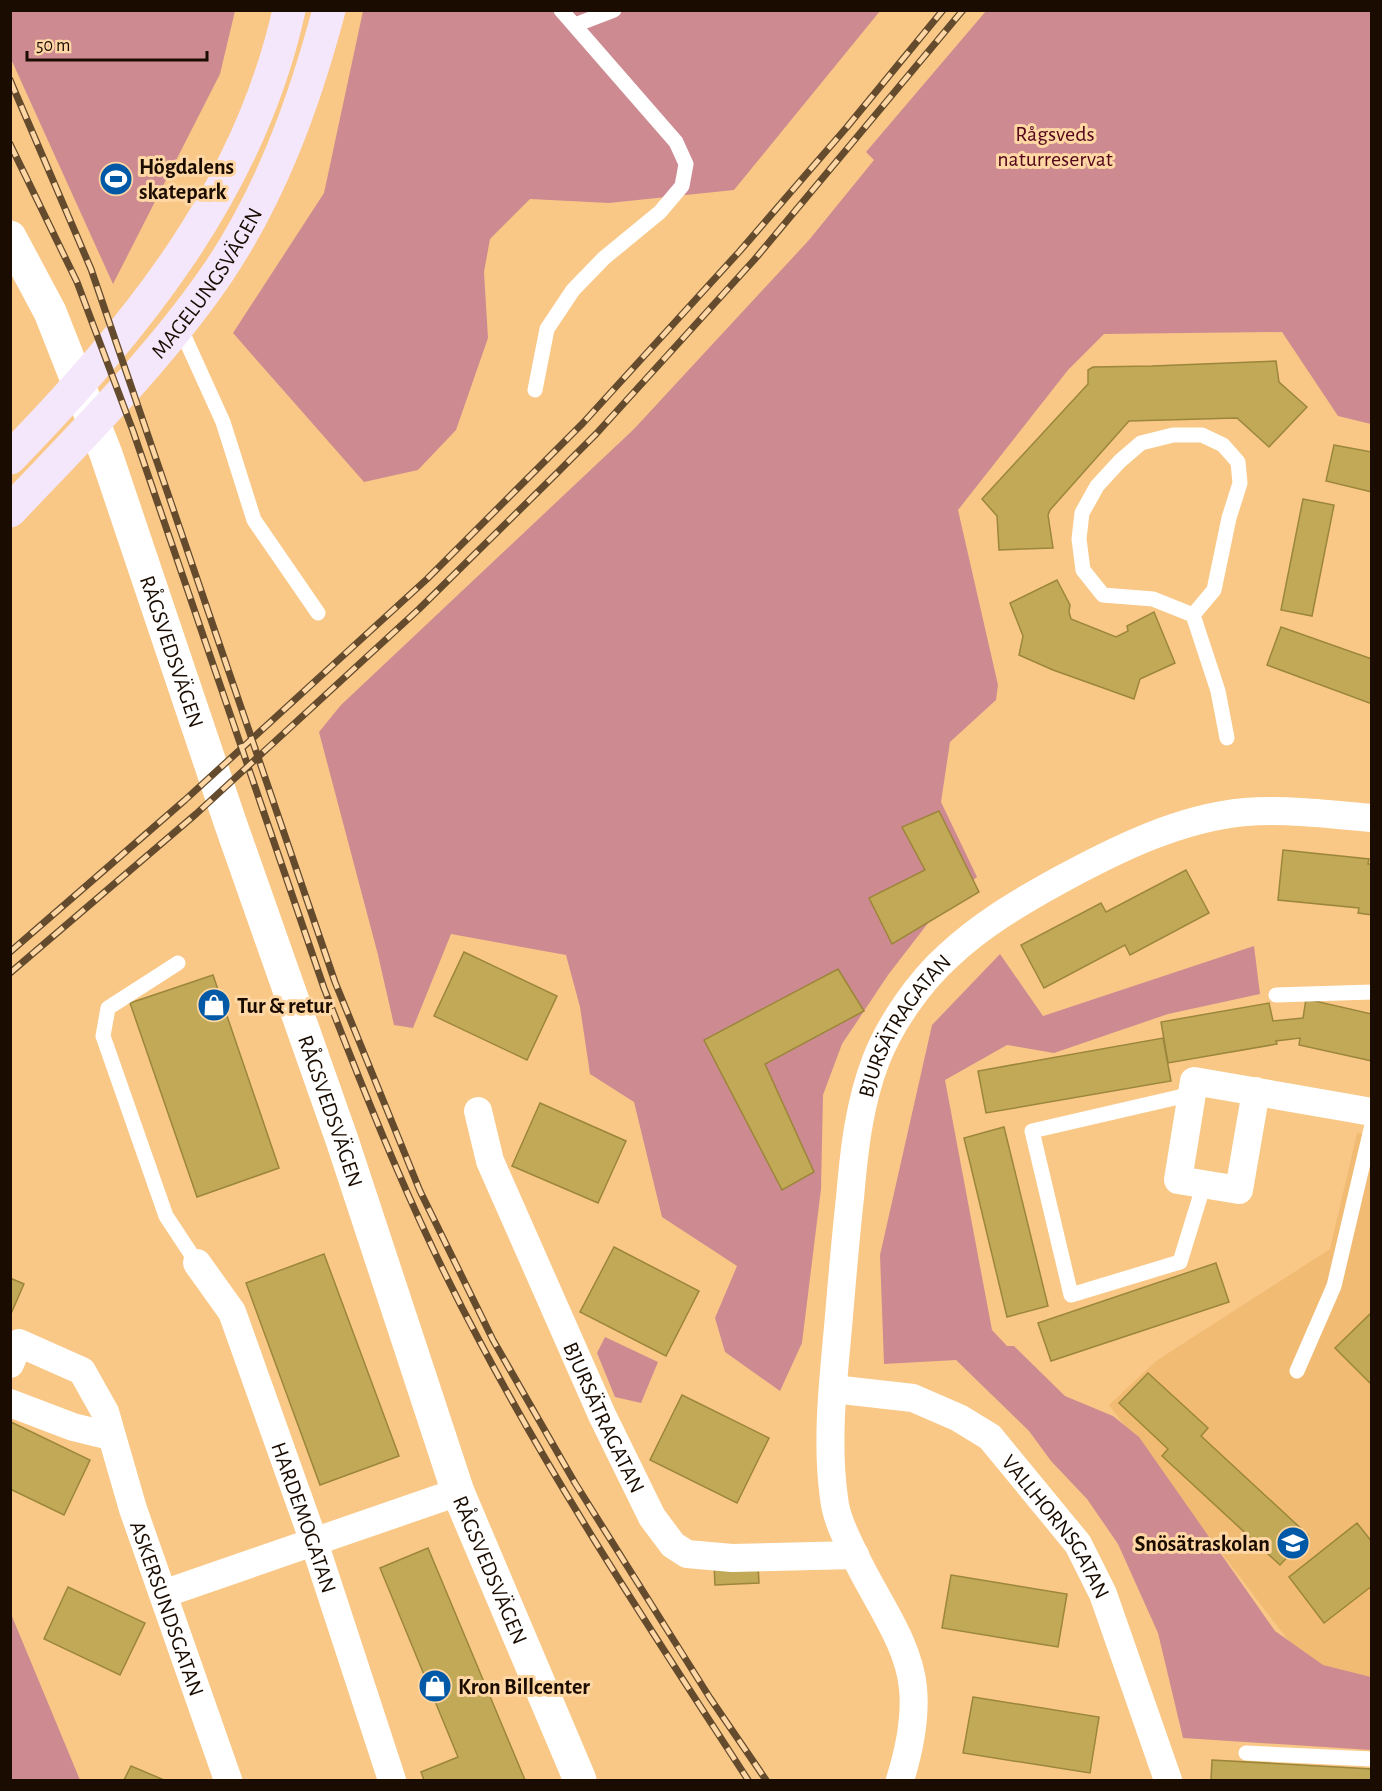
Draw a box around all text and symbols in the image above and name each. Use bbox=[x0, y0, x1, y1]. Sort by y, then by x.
scale bar bbox=[27, 24, 207, 62]
text: 50 m bbox=[36, 37, 70, 55]
park label: Rågsveds naturreservat bbox=[997, 123, 1113, 170]
place label: Högdalens skatepark bbox=[139, 156, 234, 203]
sports icon: Högdalens skatepark bbox=[98, 161, 134, 197]
street label: MAGELUNGSVÄGEN bbox=[147, 204, 266, 363]
street label: RÅGSVEDSVÄGEN bbox=[136, 573, 207, 731]
street label: BJURSÄTRAGATAN bbox=[855, 950, 955, 1100]
shop icon: Tur & retur bbox=[196, 987, 232, 1023]
place label: Tur & retur bbox=[237, 995, 333, 1017]
street label: RÅGSVEDSVÄGEN bbox=[294, 1032, 367, 1190]
street label: BJURSÄTRAGATAN bbox=[559, 1339, 648, 1497]
street label: HARDEMOGATAN bbox=[267, 1439, 340, 1596]
street label: VALLHORNSGATAN bbox=[997, 1451, 1113, 1602]
street label: RÅGSVEDSVÄGEN bbox=[449, 1492, 531, 1648]
street label: ASKERSUNDSGATAN bbox=[126, 1518, 208, 1699]
school or university icon: Snösätraskolan bbox=[1275, 1525, 1311, 1561]
place label: Snösätraskolan bbox=[1135, 1533, 1270, 1555]
shop icon: Kron Billcenter bbox=[417, 1668, 453, 1704]
place label: Kron Billcenter bbox=[458, 1676, 590, 1698]

